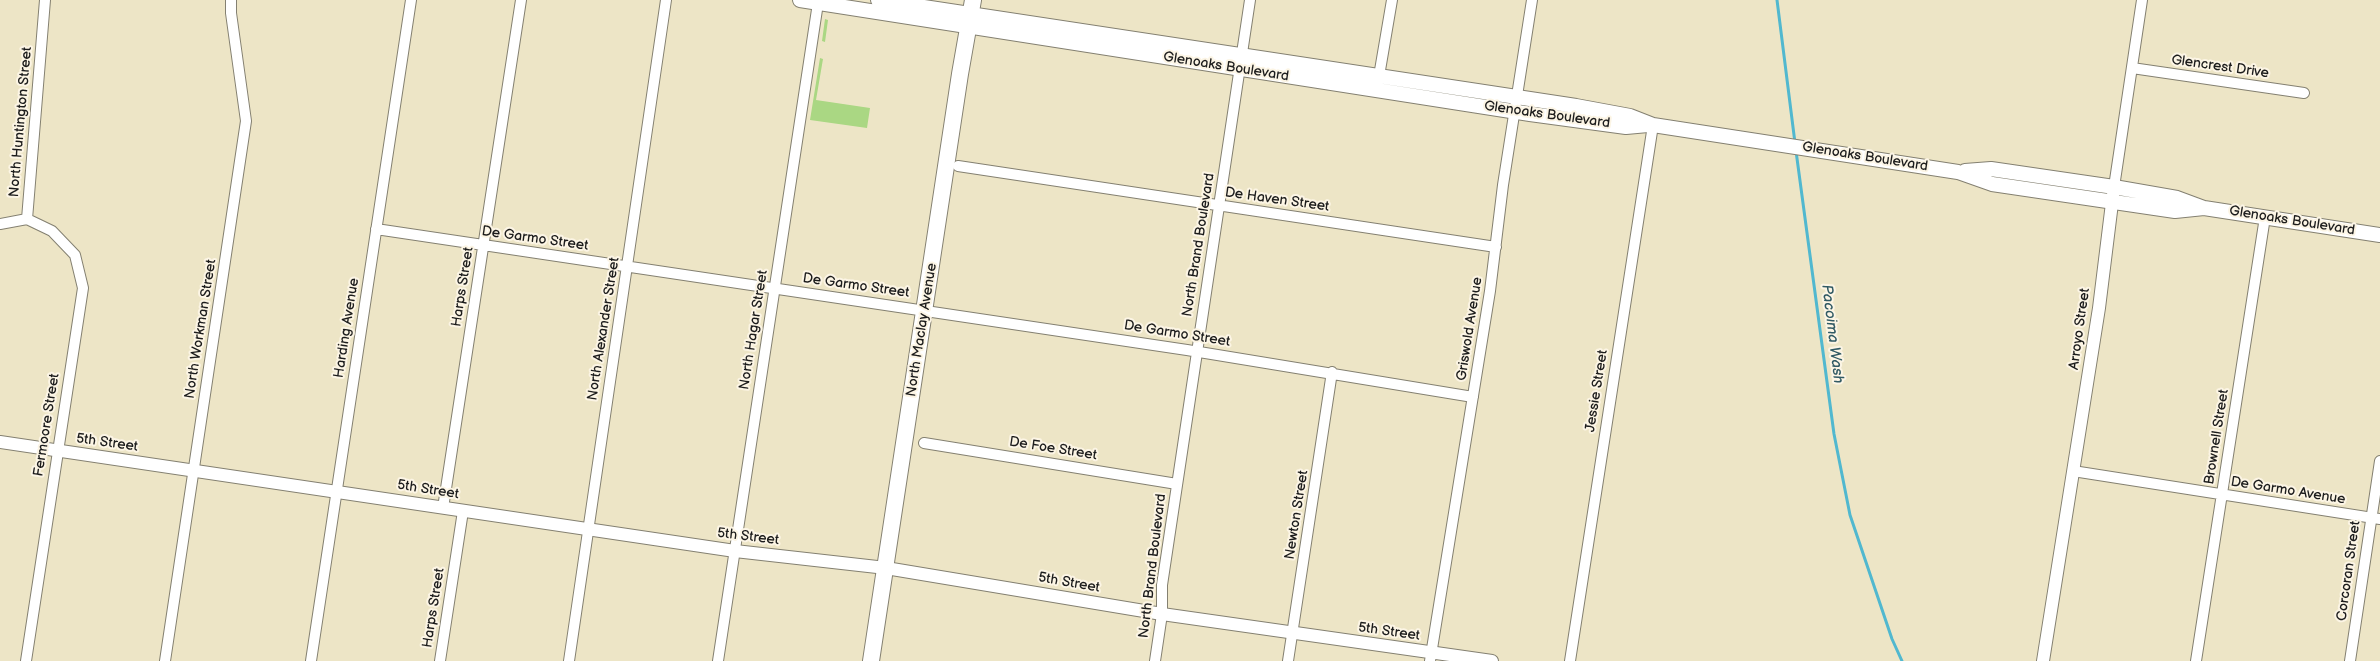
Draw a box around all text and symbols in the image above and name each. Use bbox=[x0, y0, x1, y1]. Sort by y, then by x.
street label: North Huntington Street bbox=[6, 46, 36, 198]
street label: Glenoaks Boulevard bbox=[1162, 49, 1290, 85]
street label: Glencrest Drive bbox=[2170, 52, 2270, 82]
street label: Glenoaks Boulevard bbox=[1483, 98, 1611, 132]
street label: Glenoaks Boulevard bbox=[1801, 139, 1929, 175]
street label: North Brand Boulevard bbox=[1179, 172, 1219, 318]
street label: De Haven Street bbox=[1224, 184, 1330, 216]
street label: Glenoaks Boulevard bbox=[2228, 203, 2356, 239]
street label: De Garmo Street bbox=[481, 223, 589, 255]
street label: Harps Street bbox=[448, 246, 478, 328]
street label: North Alexander Street bbox=[584, 256, 624, 402]
street label: North Workman Street bbox=[182, 258, 220, 400]
street label: North Maclay Avenue bbox=[903, 262, 941, 398]
street label: North Hagar Street bbox=[736, 269, 772, 391]
street label: De Garmo Street bbox=[802, 270, 910, 302]
street label: Griswold Avenue bbox=[1454, 276, 1486, 382]
street label: Harding Avenue bbox=[331, 277, 363, 379]
water label: Pacoima Wash bbox=[1817, 283, 1847, 385]
street label: Arroyo Street bbox=[2066, 287, 2094, 371]
street label: De Garmo Street bbox=[1123, 317, 1231, 351]
street label: Jessie Street bbox=[1582, 349, 1612, 433]
street label: Fermoore Street bbox=[31, 372, 63, 478]
street label: Brownell Street bbox=[2201, 388, 2233, 486]
street label: 5th Street bbox=[75, 430, 139, 456]
street label: De Foe Street bbox=[1008, 434, 1098, 464]
street label: Newton Street bbox=[1282, 469, 1312, 561]
street label: De Garmo Avenue bbox=[2229, 474, 2347, 508]
street label: 5th Street bbox=[396, 477, 460, 503]
street label: North Brand Boulevard bbox=[1136, 493, 1170, 639]
street label: Corcoran Street bbox=[2334, 520, 2364, 622]
street label: 5th Street bbox=[716, 525, 780, 549]
street label: Harps Street bbox=[419, 567, 449, 649]
street label: 5th Street bbox=[1037, 569, 1101, 597]
street label: 5th Street bbox=[1357, 619, 1421, 645]

